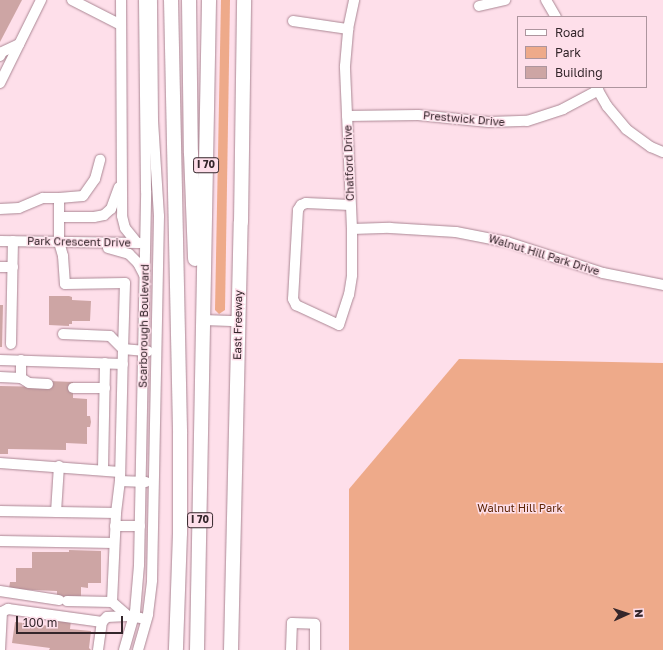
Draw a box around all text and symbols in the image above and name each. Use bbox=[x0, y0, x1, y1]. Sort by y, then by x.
legend bbox=[517, 16, 647, 88]
text: Road bbox=[555, 25, 584, 40]
text: Park bbox=[555, 45, 581, 60]
text: Building bbox=[555, 65, 603, 80]
street label: Prestwick Drive bbox=[422, 109, 506, 129]
street label: Chatford Drive bbox=[341, 125, 357, 201]
road number: I 70 bbox=[193, 157, 219, 173]
street label: Walnut Hill Park Drive bbox=[487, 232, 601, 278]
street label: Park Crescent Drive bbox=[27, 234, 131, 250]
street label: Scarborough Boulevard bbox=[136, 264, 152, 388]
street label: East Freeway bbox=[231, 290, 245, 360]
park label: Walnut Hill Park bbox=[477, 501, 563, 515]
road number: I 70 bbox=[187, 512, 213, 528]
north arrow bbox=[607, 594, 647, 634]
scale bar bbox=[18, 608, 125, 634]
text: N bbox=[633, 609, 646, 618]
text: 100 m bbox=[23, 615, 57, 630]

